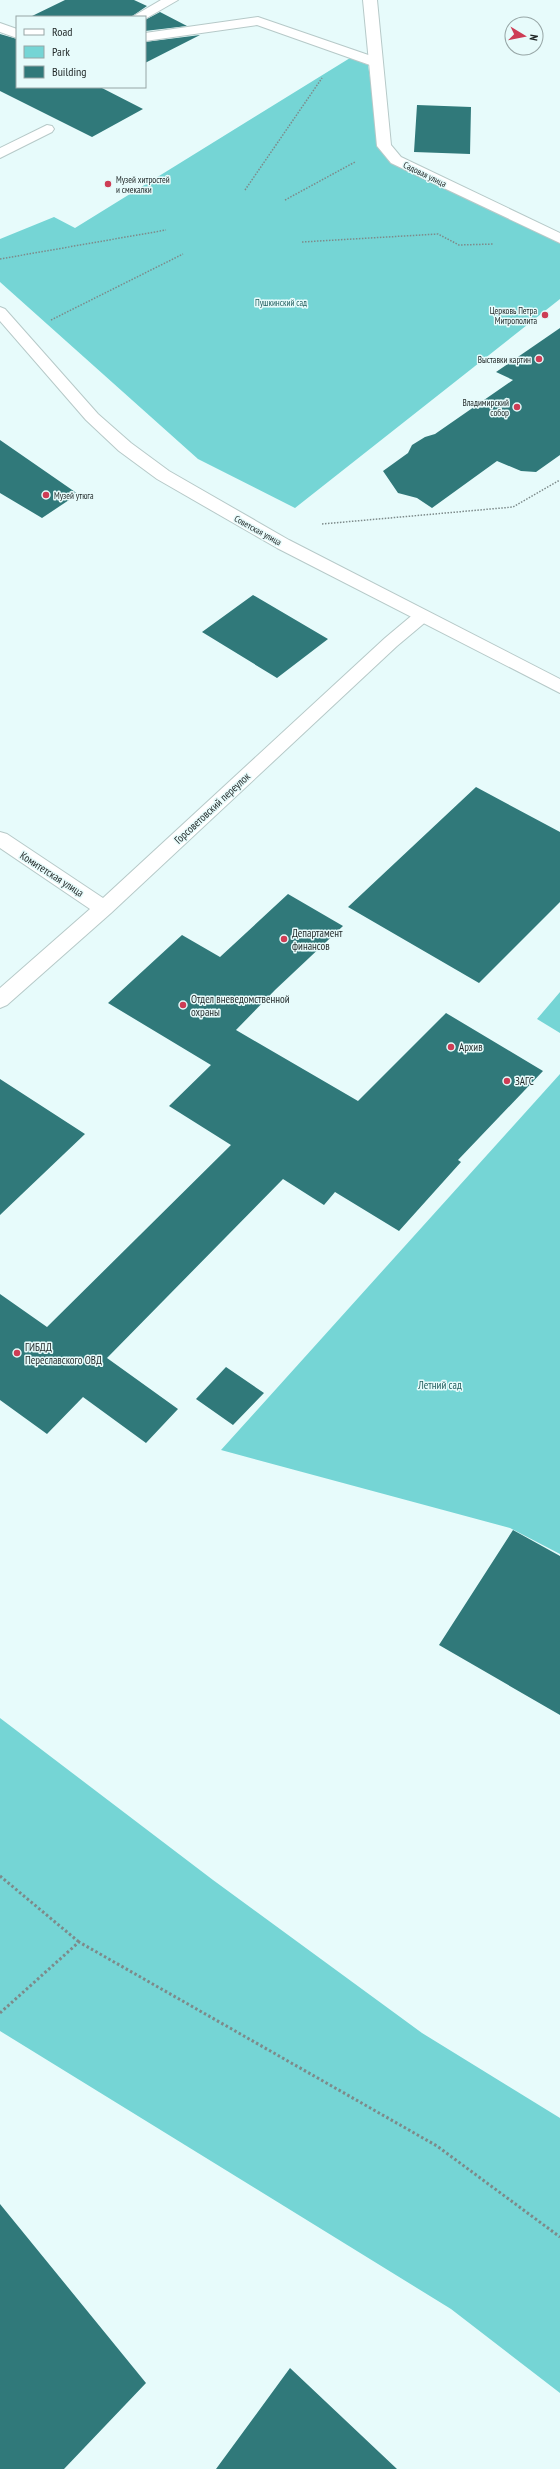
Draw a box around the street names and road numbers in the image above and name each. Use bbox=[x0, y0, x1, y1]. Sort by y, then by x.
street label: Садовая улица bbox=[402, 159, 449, 189]
street label: Советская улица bbox=[233, 513, 284, 548]
street label: Горсоветовский переулок bbox=[171, 769, 253, 847]
street label: Комитетская улица bbox=[17, 848, 87, 900]

